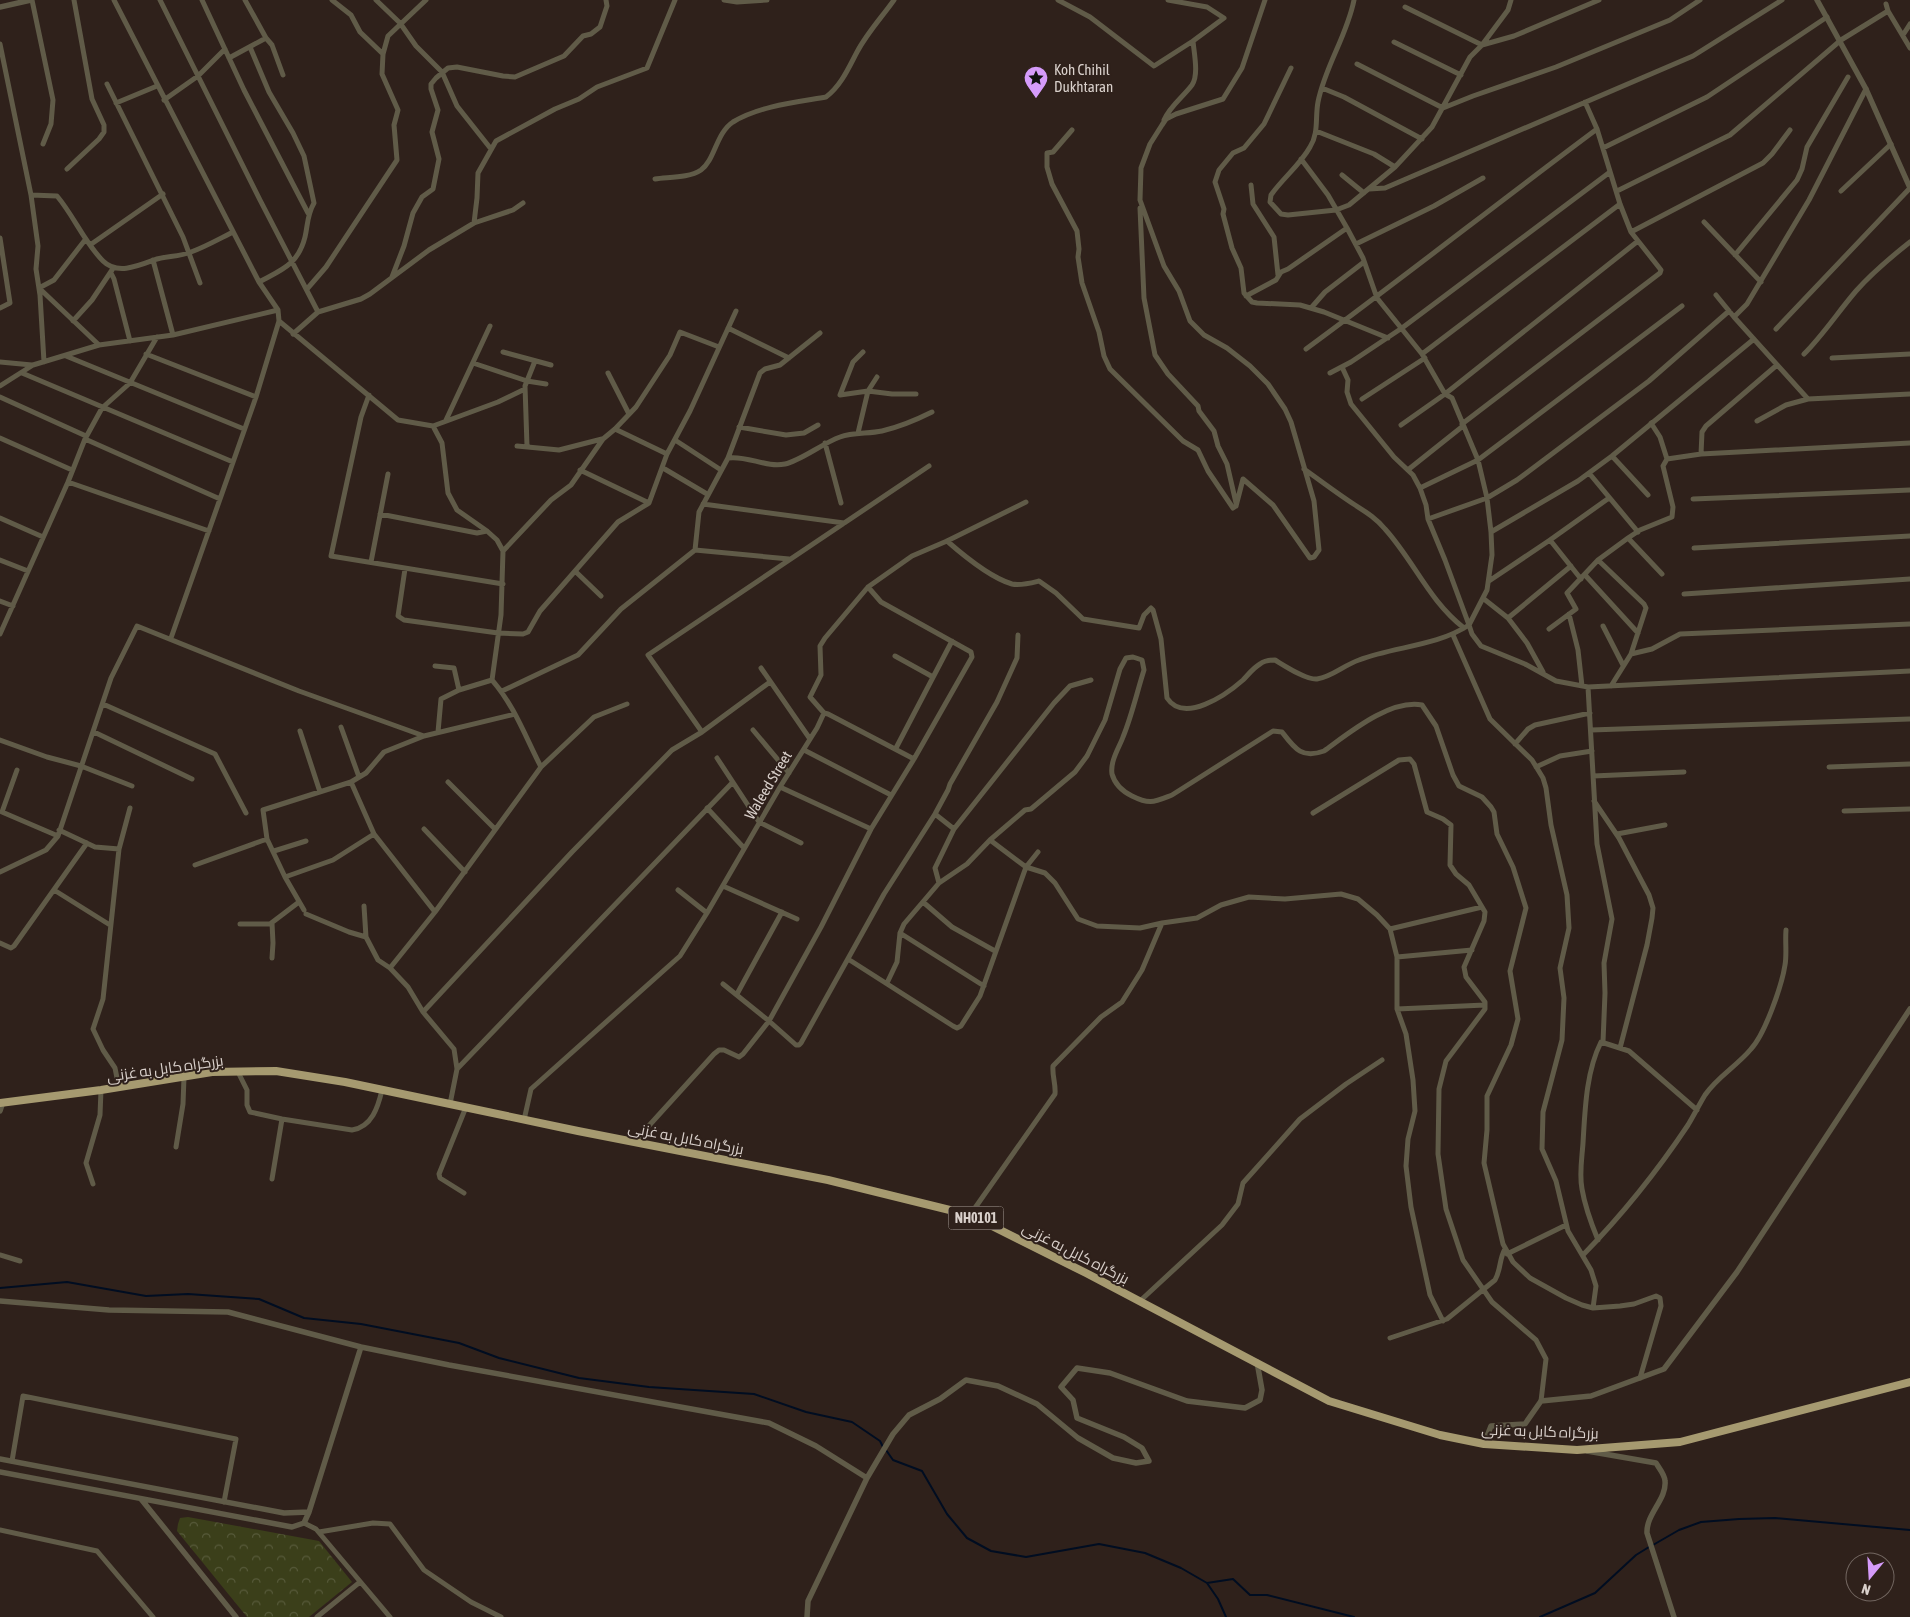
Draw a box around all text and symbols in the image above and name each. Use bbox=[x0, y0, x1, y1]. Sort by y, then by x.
place label: Koh Chihil Dukhtaran bbox=[1054, 61, 1113, 95]
place icon: Koh Chihil Dukhtaran bbox=[1023, 65, 1049, 99]
street label: Waleed Street bbox=[741, 748, 795, 822]
street label: بزرگراه کابل به غزنی bbox=[106, 1051, 225, 1087]
street label: بزرگراه کابل به غزنی bbox=[626, 1118, 745, 1160]
road number: NH0101 bbox=[948, 1206, 1004, 1230]
street label: بزرگراه کابل به غزنی bbox=[1019, 1219, 1132, 1289]
street label: بزرگراه کابل به غزنی bbox=[1481, 1420, 1599, 1444]
north arrow bbox=[1845, 1552, 1895, 1602]
text: N bbox=[1860, 1580, 1872, 1598]

